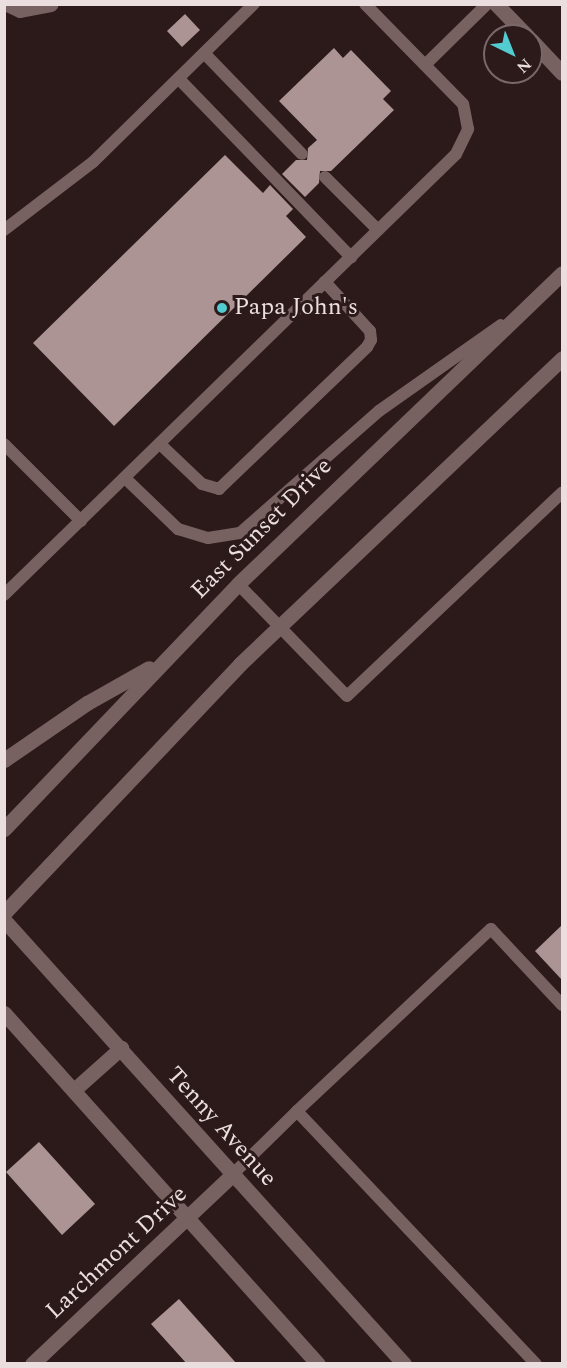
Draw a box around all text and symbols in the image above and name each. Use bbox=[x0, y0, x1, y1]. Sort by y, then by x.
north arrow bbox=[483, 24, 543, 84]
text: N bbox=[511, 52, 537, 79]
place label: Papa John's bbox=[234, 294, 358, 322]
marker: Papa John's bbox=[215, 301, 229, 315]
street label: East Sunset Drive bbox=[186, 453, 338, 605]
street label: Tenny Avenue bbox=[160, 1061, 282, 1193]
street label: Larchmont Drive bbox=[40, 1180, 194, 1326]

